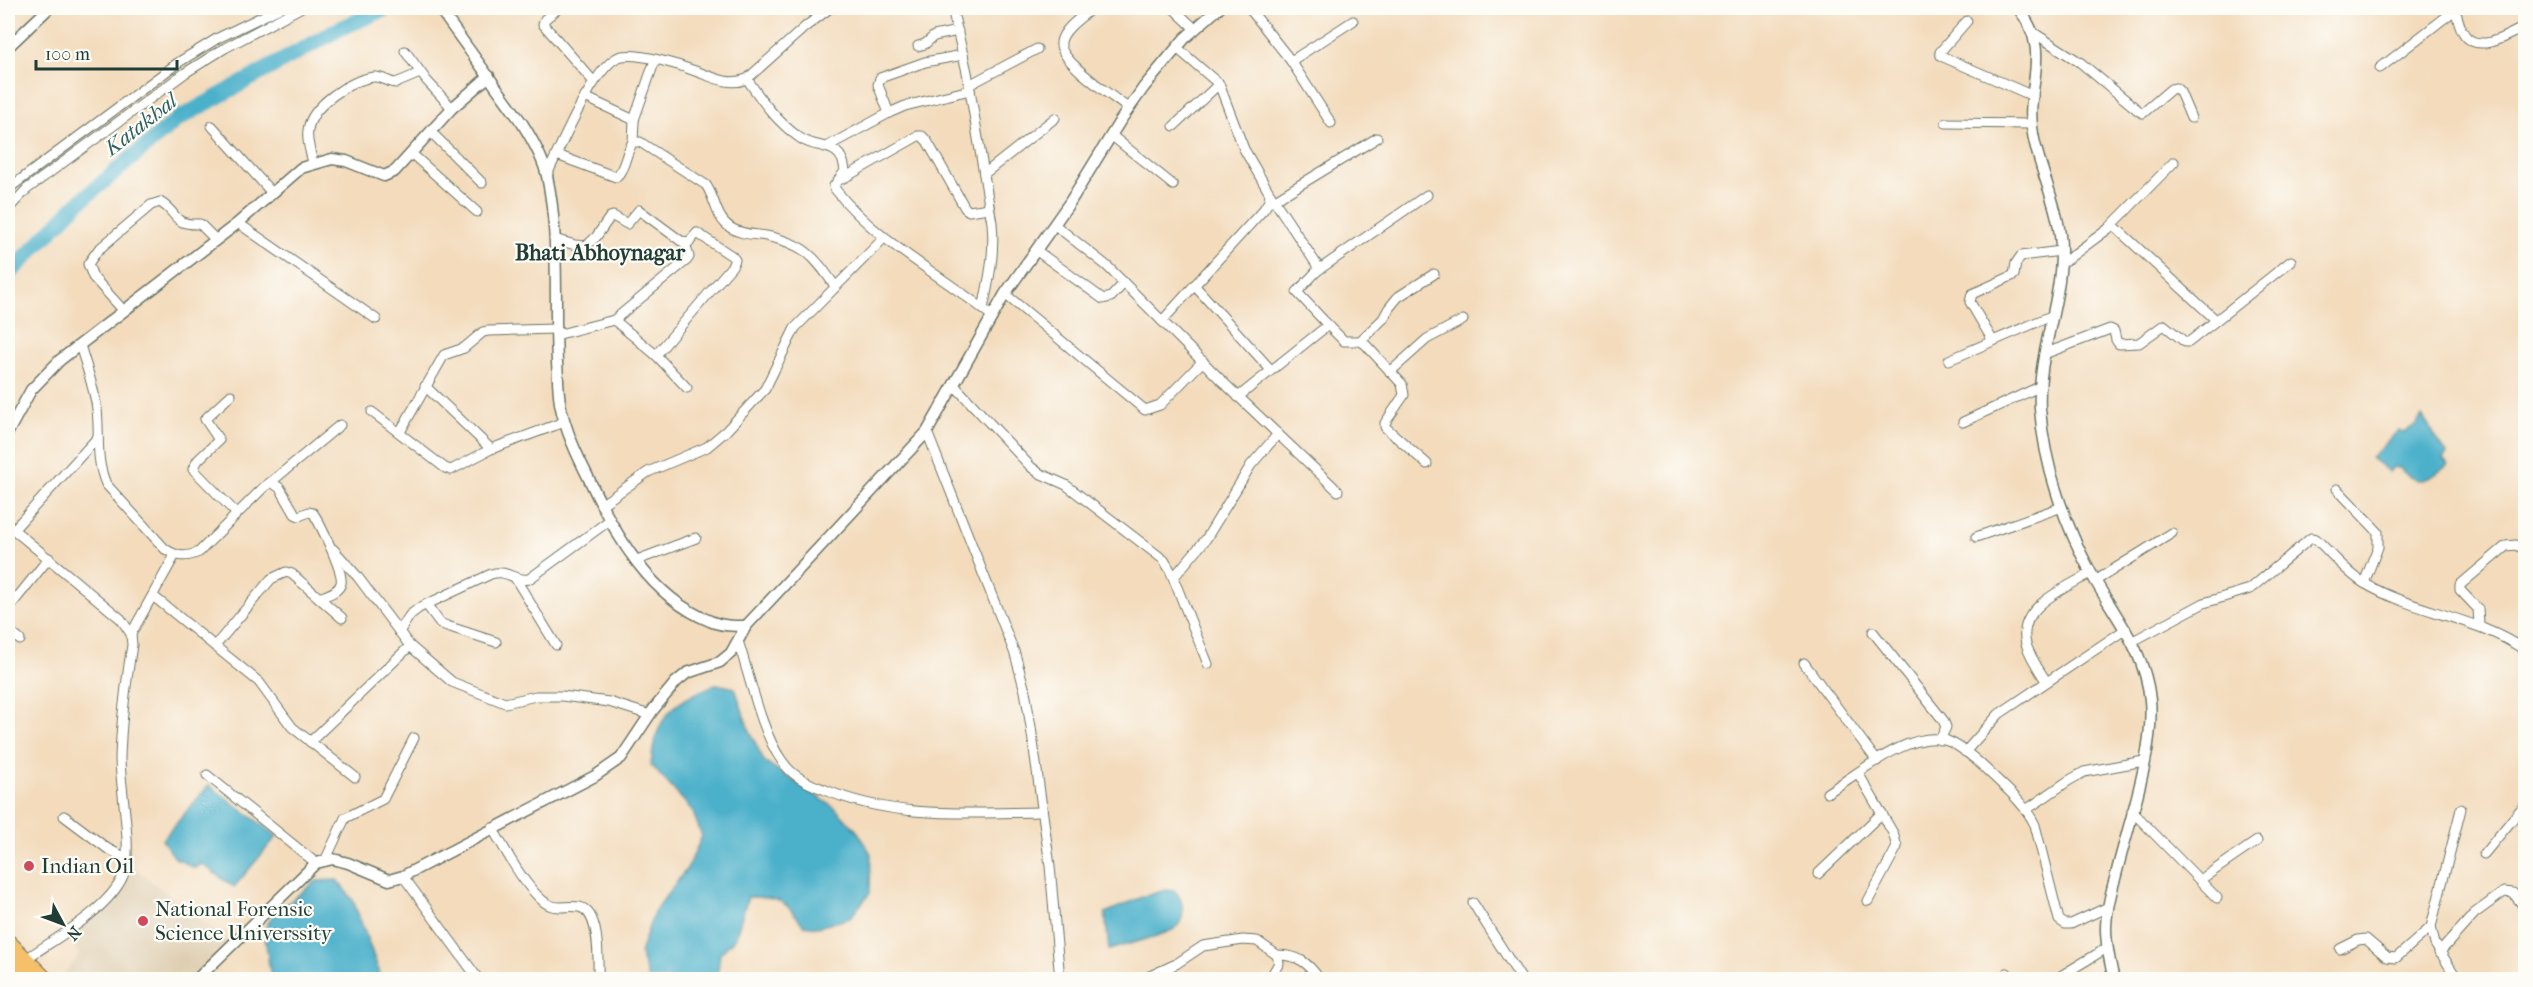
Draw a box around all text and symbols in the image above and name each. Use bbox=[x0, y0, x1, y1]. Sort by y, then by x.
scale bar bbox=[36, 33, 177, 71]
text: 100 m bbox=[45, 44, 90, 65]
water label: Katakhal bbox=[97, 87, 184, 163]
district label: Bhati Abhoynagar bbox=[515, 240, 686, 266]
place label: Indian Oil bbox=[41, 854, 134, 878]
marker: Indian Oil bbox=[22, 859, 36, 873]
north arrow bbox=[33, 894, 93, 954]
place label: National Forensic Science Universsity bbox=[155, 897, 333, 945]
marker: National Forensic Science Universsity bbox=[136, 914, 150, 928]
text: N bbox=[62, 923, 85, 945]

